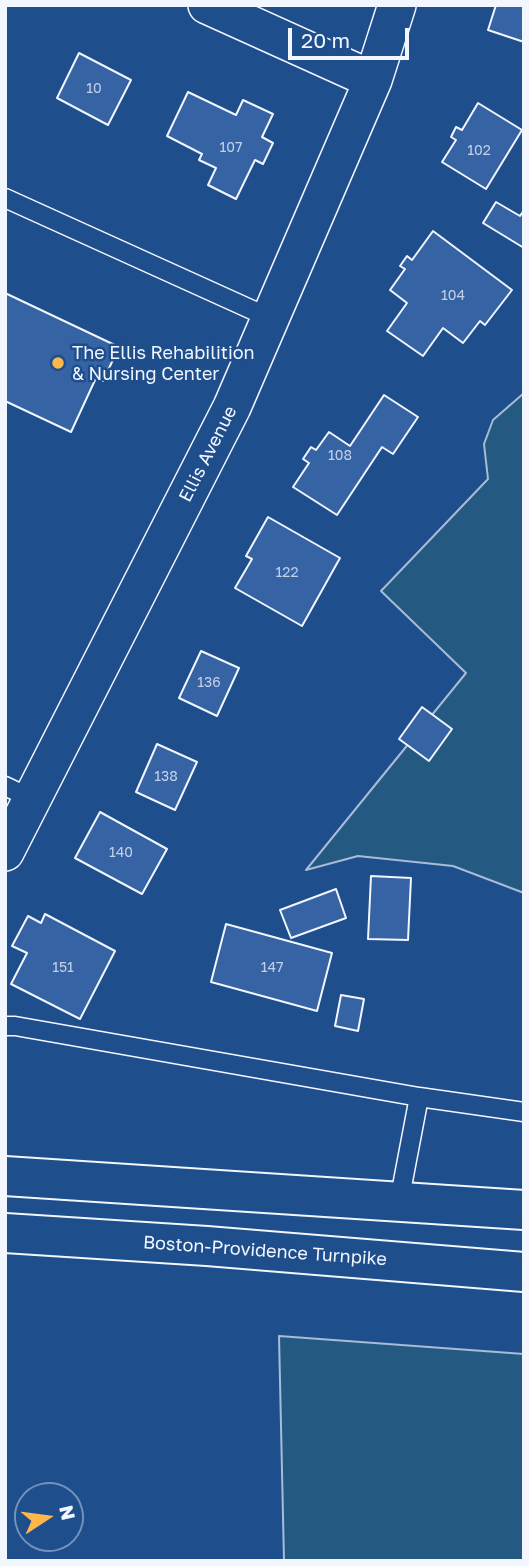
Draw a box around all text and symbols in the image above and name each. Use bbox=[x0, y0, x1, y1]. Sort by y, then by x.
scale bar bbox=[291, 14, 412, 58]
text: 20 m bbox=[301, 27, 350, 53]
house number: 10 bbox=[86, 81, 102, 97]
house number: 107 bbox=[220, 140, 242, 156]
house number: 102 bbox=[467, 143, 491, 159]
house number: 104 bbox=[441, 288, 465, 304]
place label: The Ellis Rehabilition & Nursing Center bbox=[72, 342, 255, 384]
marker: The Ellis Rehabilition & Nursing Center bbox=[50, 355, 66, 371]
street label: Ellis Avenue bbox=[175, 402, 241, 506]
house number: 108 bbox=[328, 448, 352, 464]
house number: 122 bbox=[275, 565, 299, 581]
house number: 136 bbox=[197, 675, 221, 691]
house number: 138 bbox=[154, 769, 178, 785]
house number: 140 bbox=[109, 845, 133, 861]
house number: 151 bbox=[52, 960, 74, 976]
house number: 147 bbox=[261, 960, 283, 976]
street label: Boston-Providence Turnpike bbox=[142, 1232, 388, 1270]
north arrow bbox=[14, 1482, 84, 1552]
text: N bbox=[55, 1503, 81, 1522]

